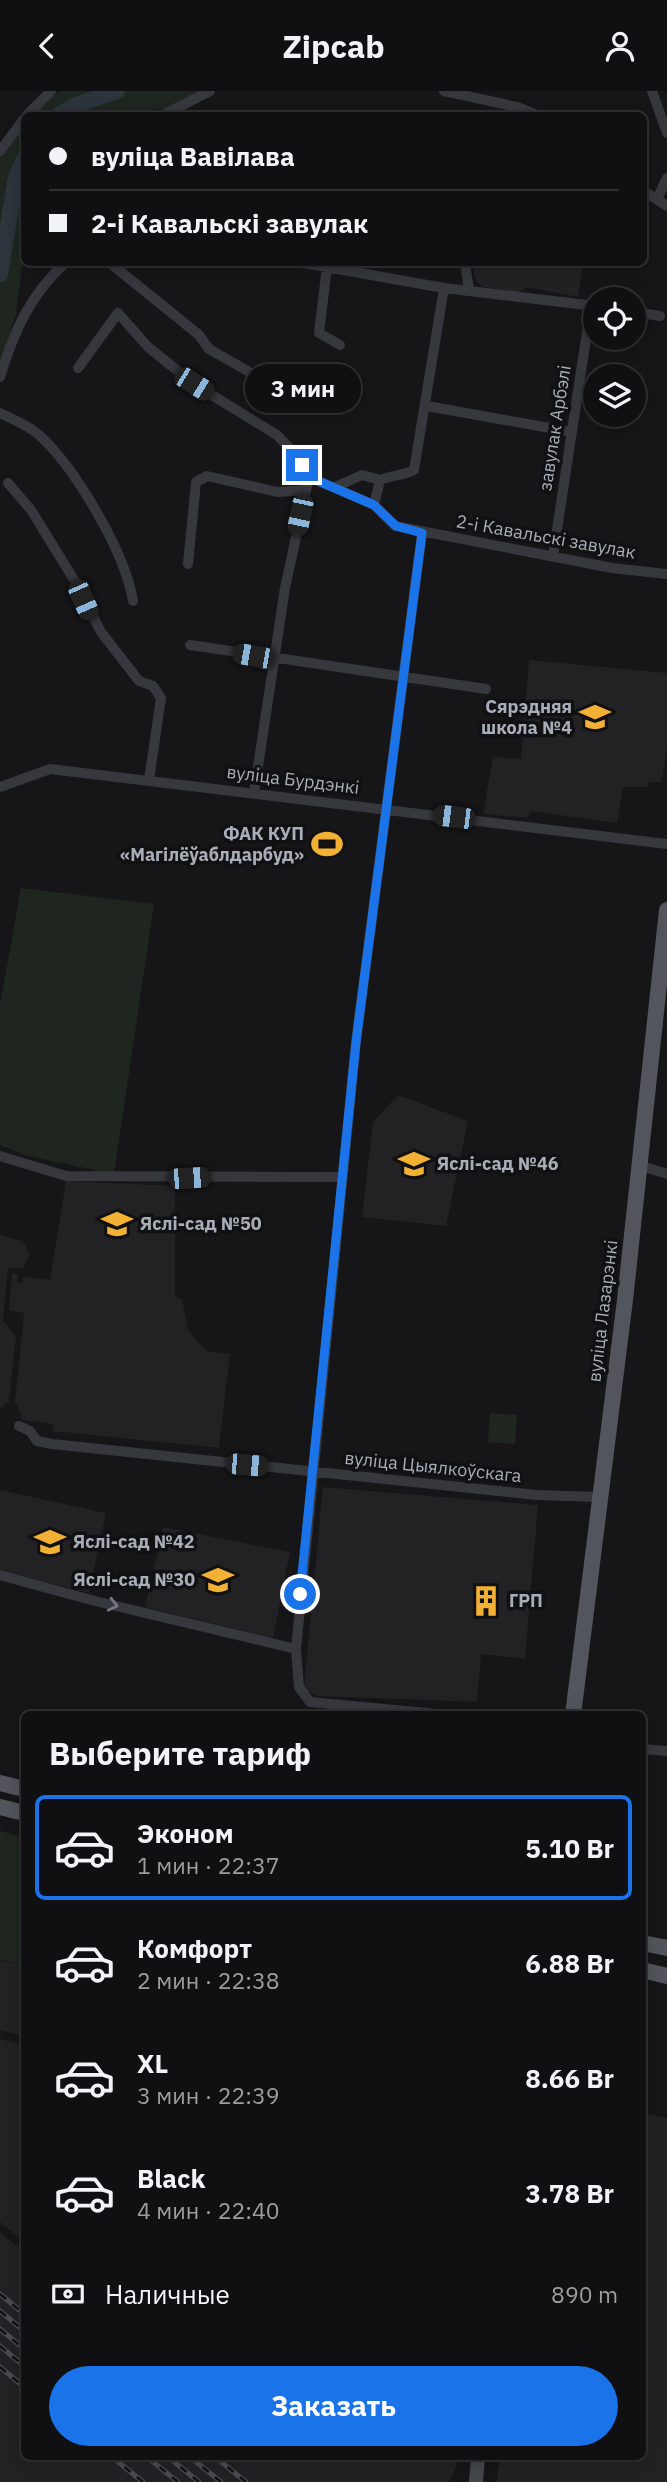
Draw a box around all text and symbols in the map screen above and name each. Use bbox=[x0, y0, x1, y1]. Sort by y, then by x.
text: Zipcab bbox=[282, 25, 385, 67]
icon: back bbox=[28, 27, 66, 65]
icon: person bbox=[601, 27, 639, 65]
text: вуліца Вавілава bbox=[91, 139, 295, 173]
text: 2-і Кавальскі завулак bbox=[91, 206, 368, 240]
map controls bbox=[583, 287, 646, 427]
button: locate bbox=[583, 287, 646, 350]
callout: 3 мин bbox=[244, 363, 360, 413]
street label: завулак Арбэлі bbox=[533, 363, 576, 492]
car bbox=[171, 364, 218, 404]
button: layers bbox=[583, 364, 646, 427]
text: 3 мин bbox=[271, 373, 335, 403]
route end bbox=[286, 449, 318, 481]
car bbox=[286, 492, 315, 538]
street label: 2-і Кавальскі завулак bbox=[454, 509, 638, 564]
car bbox=[65, 577, 102, 623]
car bbox=[231, 642, 276, 670]
place label: Сярэдняя школа №4 bbox=[481, 695, 572, 739]
school or university icon: Сярэдняя школа №4 bbox=[578, 700, 612, 734]
street label: вуліца Бурдэнкі bbox=[225, 760, 361, 799]
car bbox=[432, 804, 477, 830]
place label: ФАК КУП «Магілёўаблдарбуд» bbox=[120, 822, 304, 866]
sports icon: ФАК КУП «Магілёўаблдарбуд» bbox=[310, 827, 344, 861]
school or university icon: Яслі-сад №46 bbox=[397, 1147, 431, 1181]
place label: Яслі-сад №46 bbox=[437, 1152, 559, 1175]
car bbox=[168, 1166, 211, 1190]
school or university icon: Яслі-сад №50 bbox=[100, 1207, 134, 1241]
place label: Яслі-сад №50 bbox=[140, 1212, 262, 1235]
street label: вуліца Лазарэнкі bbox=[582, 1239, 623, 1383]
street label: вуліца Цыялкоўскага bbox=[343, 1446, 523, 1487]
car bbox=[226, 1453, 269, 1477]
school or university icon: Яслі-сад №42 bbox=[33, 1525, 67, 1559]
place label: Яслі-сад №42 bbox=[73, 1530, 195, 1553]
school or university icon: Яслі-сад №30 bbox=[201, 1563, 235, 1597]
place label: Яслі-сад №30 bbox=[74, 1568, 195, 1591]
route start bbox=[284, 1578, 316, 1610]
building icon: ГРП bbox=[469, 1584, 503, 1618]
place label: ГРП bbox=[509, 1589, 543, 1612]
one-way arrow bbox=[107, 1597, 119, 1612]
text: Выберите тариф bbox=[49, 1732, 311, 1774]
icon: car bbox=[53, 1816, 116, 1879]
text: Эконом bbox=[137, 1816, 234, 1850]
text: 5.10 Br bbox=[525, 1831, 614, 1865]
text: 1 мин · 22:37 bbox=[137, 1850, 280, 1880]
icon: car bbox=[53, 1931, 116, 1994]
text: Комфорт bbox=[137, 1931, 252, 1965]
text: 6.88 Br bbox=[525, 1946, 614, 1980]
text: 2 мин · 22:38 bbox=[137, 1965, 280, 1995]
icon: car bbox=[53, 2046, 116, 2109]
text: XL bbox=[137, 2046, 168, 2080]
text: 8.66 Br bbox=[525, 2061, 614, 2095]
text: 3 мин · 22:39 bbox=[137, 2080, 280, 2110]
icon: car bbox=[53, 2161, 116, 2224]
text: Black bbox=[137, 2161, 205, 2195]
text: 3.78 Br bbox=[525, 2176, 614, 2210]
text: 4 мин · 22:40 bbox=[137, 2195, 280, 2225]
icon: cash bbox=[49, 2275, 87, 2313]
text: Наличные bbox=[105, 2277, 230, 2311]
text: 890 m bbox=[551, 2279, 618, 2309]
button: Заказать bbox=[49, 2366, 618, 2446]

